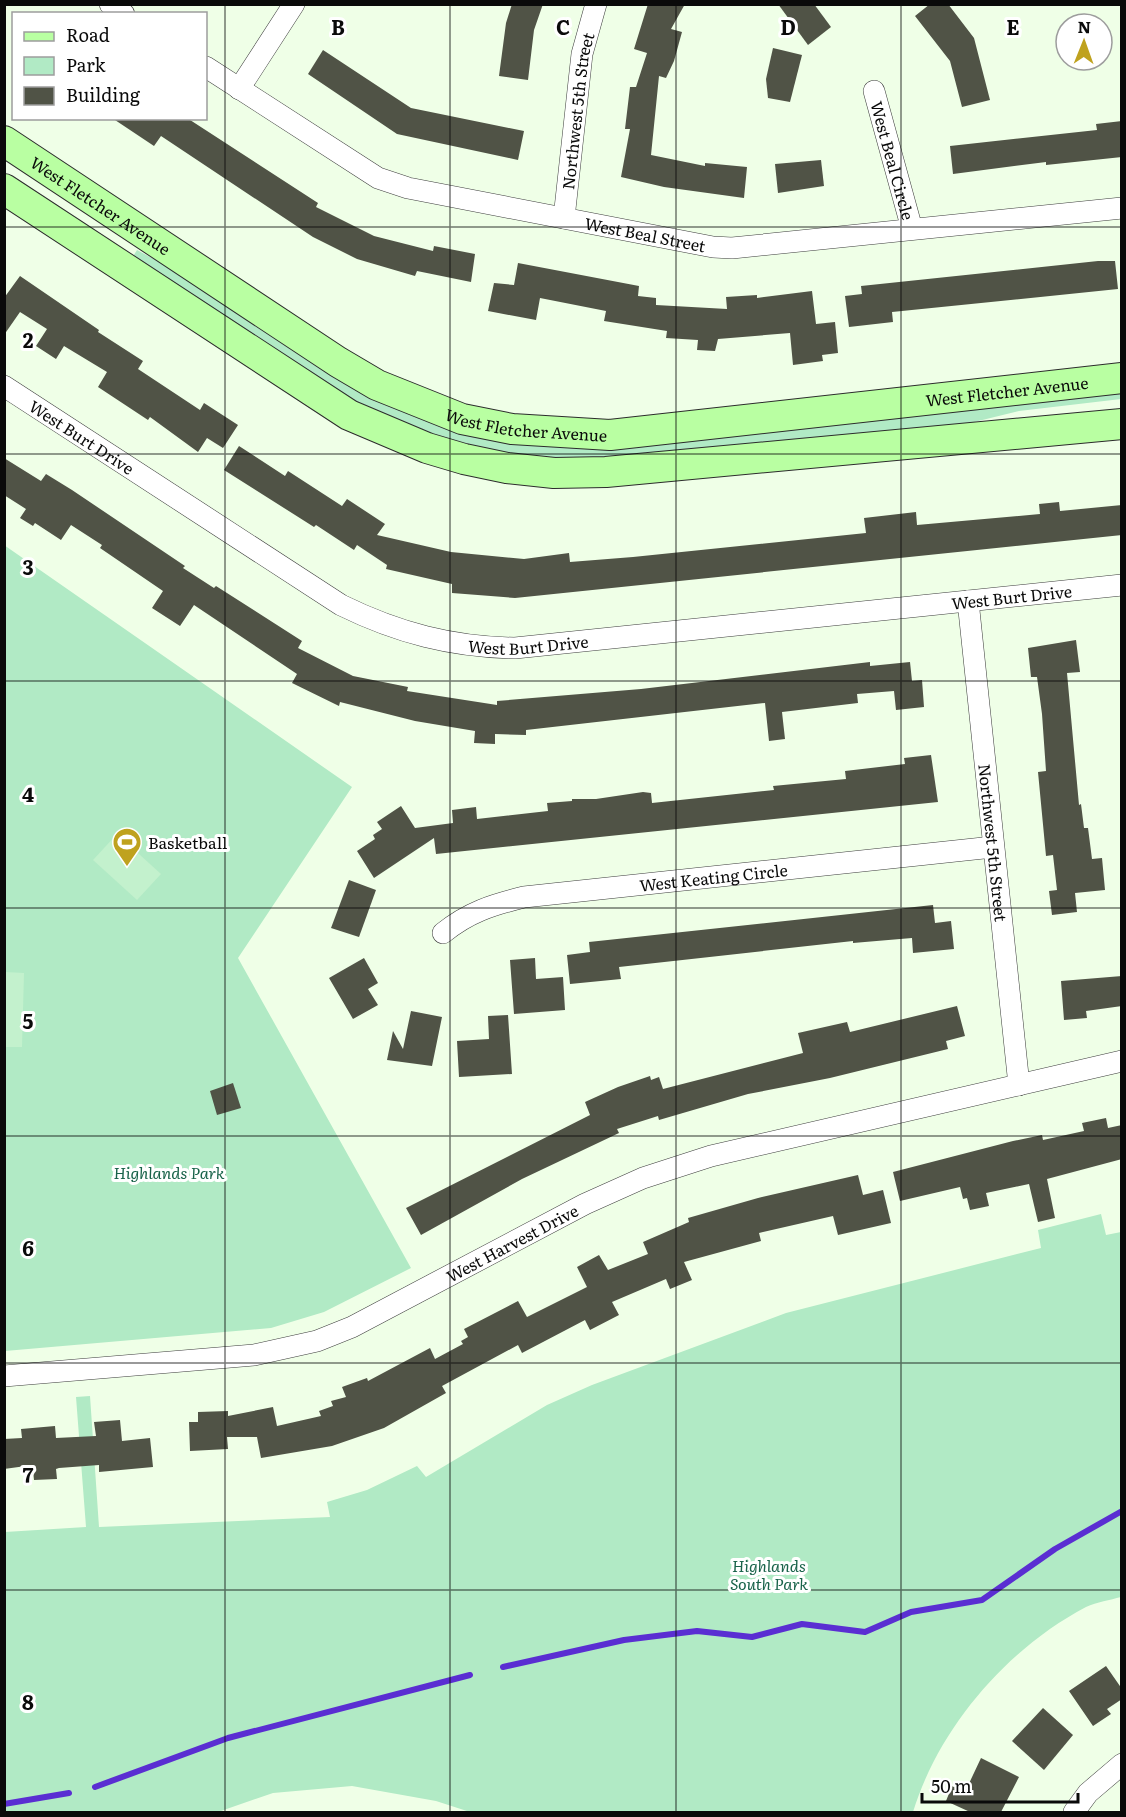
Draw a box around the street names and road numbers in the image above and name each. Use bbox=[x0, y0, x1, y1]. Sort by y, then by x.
street label: Northwest 5th Street bbox=[555, 29, 600, 191]
street label: West Beal Circle bbox=[865, 98, 921, 223]
street label: West Fletcher Avenue bbox=[26, 150, 176, 260]
street label: West Beal Street bbox=[583, 210, 708, 257]
street label: West Fletcher Avenue bbox=[924, 370, 1090, 412]
street label: West Burt Drive bbox=[25, 394, 139, 480]
street label: West Fletcher Avenue bbox=[442, 401, 608, 447]
street label: West Burt Drive bbox=[950, 578, 1073, 615]
street label: West Burt Drive bbox=[467, 628, 590, 660]
street label: Northwest 5th Street bbox=[973, 763, 1014, 923]
street label: West Keating Circle bbox=[638, 857, 789, 897]
street label: West Harvest Drive bbox=[442, 1198, 582, 1287]

